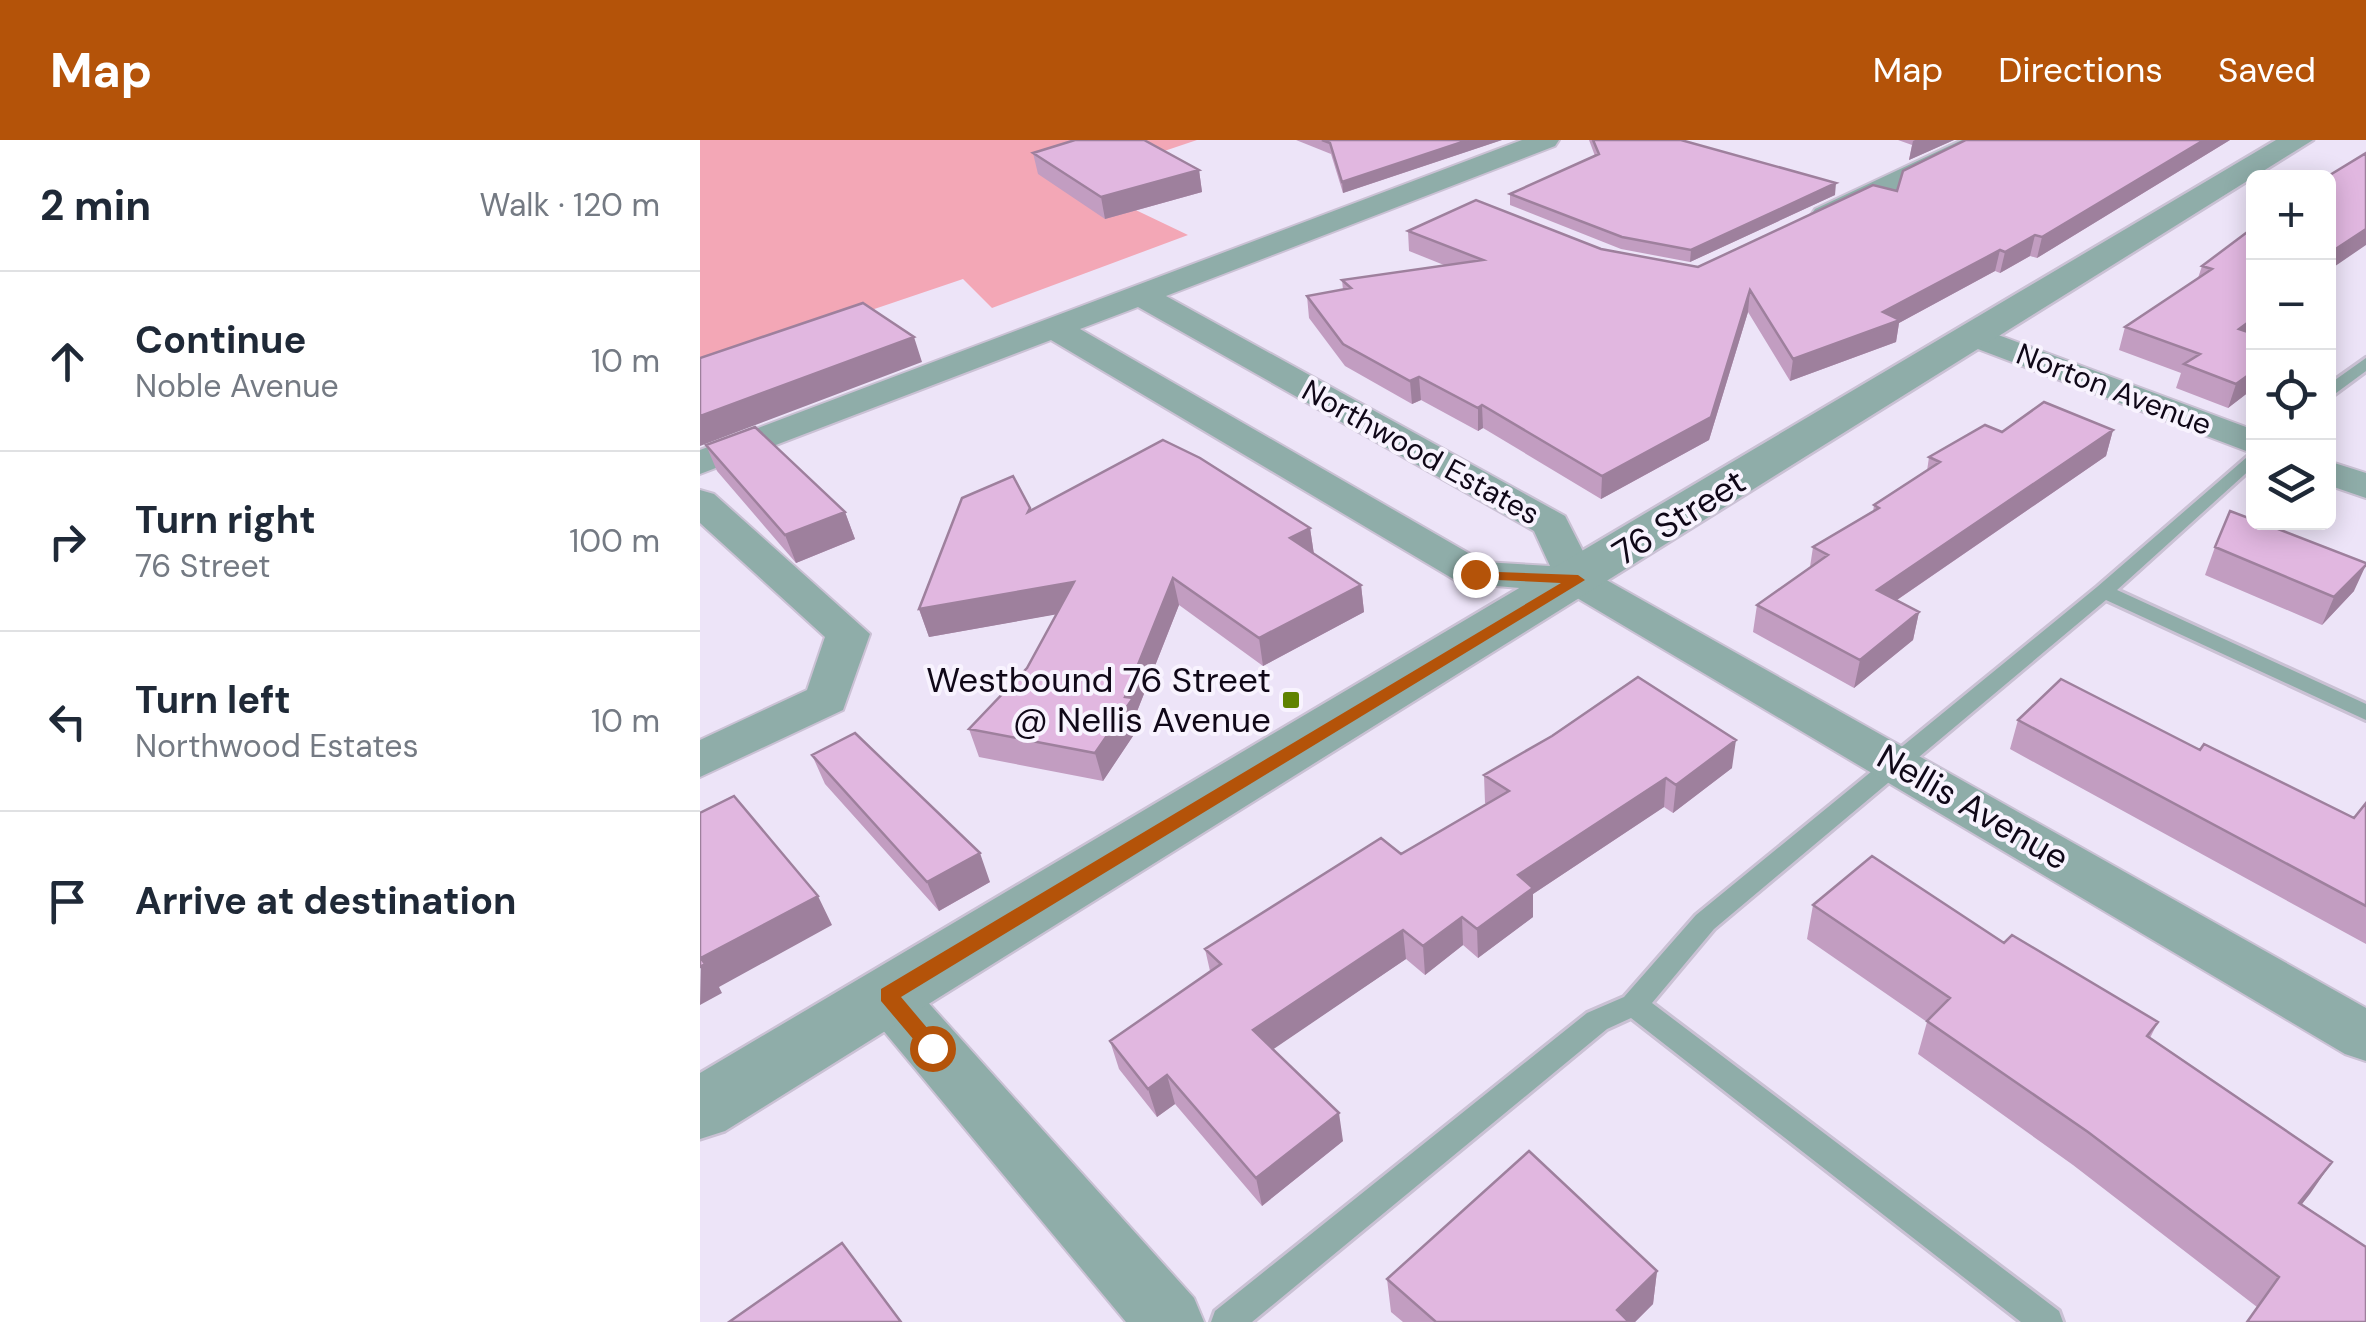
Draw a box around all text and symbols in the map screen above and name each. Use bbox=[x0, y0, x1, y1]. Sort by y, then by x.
text: Map bbox=[50, 39, 152, 102]
text: Map bbox=[1873, 47, 1943, 93]
text: Directions bbox=[1998, 47, 2163, 93]
text: Saved bbox=[2218, 47, 2316, 93]
map controls bbox=[2246, 170, 2336, 530]
button: + bbox=[2246, 170, 2336, 260]
text: 2 min bbox=[40, 178, 151, 233]
text: Walk · 120 m bbox=[480, 184, 660, 226]
button: − bbox=[2246, 260, 2336, 350]
text: Continue bbox=[135, 315, 306, 365]
icon: ahead bbox=[40, 334, 95, 389]
street label: Norton Avenue bbox=[2011, 334, 2217, 444]
text: 10 m bbox=[591, 340, 660, 382]
button: locate bbox=[2246, 350, 2336, 440]
text: Noble Avenue bbox=[135, 365, 339, 407]
street label: Northwood Estates bbox=[1295, 371, 1547, 533]
button: layers bbox=[2246, 440, 2336, 530]
street label: 76 Street bbox=[1604, 458, 1754, 576]
text: Turn right bbox=[135, 495, 316, 545]
icon: right bbox=[40, 514, 95, 569]
text: 100 m bbox=[569, 520, 660, 562]
text: 76 Street bbox=[135, 545, 271, 587]
route end bbox=[1453, 552, 1499, 598]
place label: Westbound 76 Street @ Nellis Avenue bbox=[926, 657, 1271, 743]
text: Turn left bbox=[135, 675, 291, 725]
marker: Westbound 76 Street @ Nellis Avenue bbox=[1280, 689, 1302, 711]
icon: left bbox=[40, 694, 95, 749]
text: 10 m bbox=[591, 700, 660, 742]
text: Northwood Estates bbox=[135, 725, 419, 767]
street label: Nellis Avenue bbox=[1869, 734, 2077, 880]
icon: arrive bbox=[40, 874, 95, 929]
text: Arrive at destination bbox=[135, 876, 517, 926]
route start bbox=[910, 1026, 956, 1072]

